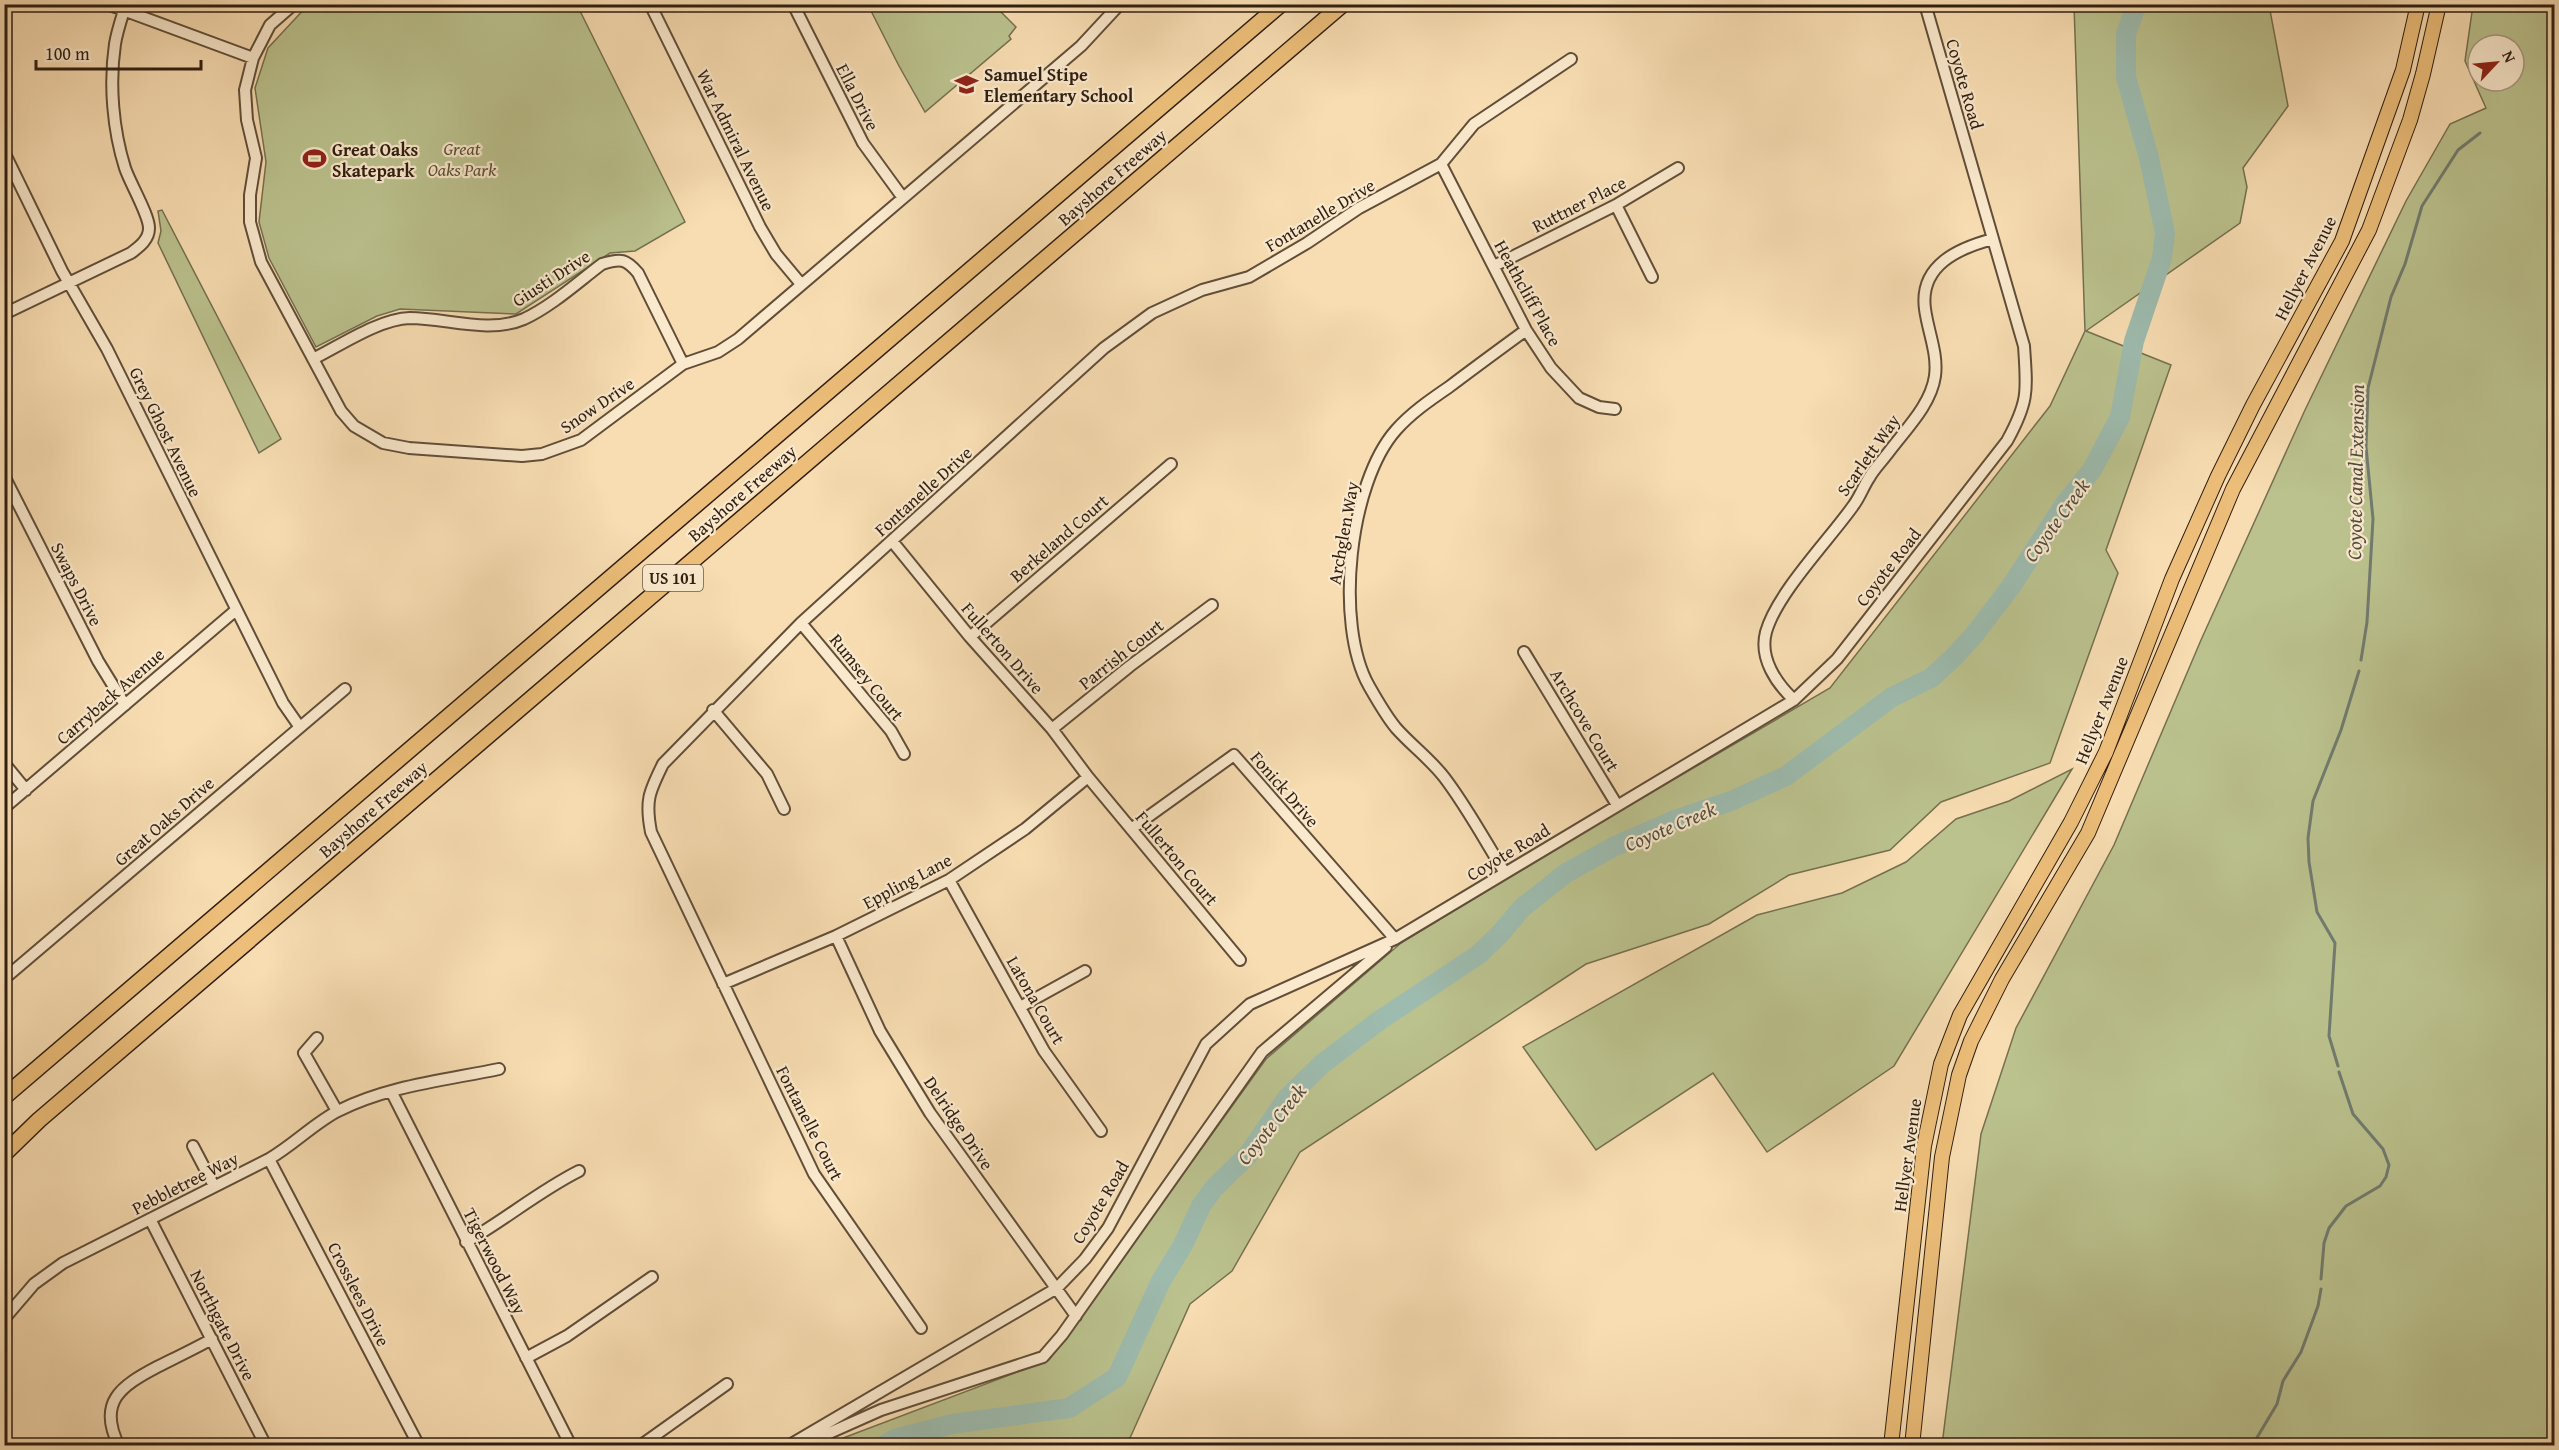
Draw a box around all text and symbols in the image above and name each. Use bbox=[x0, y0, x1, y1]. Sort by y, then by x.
scale bar bbox=[36, 33, 201, 71]
north arrow bbox=[2466, 33, 2526, 93]
street label: Coyote Road bbox=[1939, 35, 1991, 133]
text: 100 m bbox=[45, 40, 90, 67]
text: N bbox=[2496, 46, 2523, 67]
street label: Ella Drive bbox=[830, 59, 886, 135]
place label: Samuel Stipe Elementary School bbox=[984, 61, 1134, 109]
street label: War Admiral Avenue bbox=[690, 64, 782, 216]
school or university icon: Samuel Stipe Elementary School bbox=[953, 71, 979, 97]
street label: Bayshore Freeway bbox=[1052, 122, 1172, 232]
park label: Great Oaks Park bbox=[428, 135, 497, 183]
place label: Great Oaks Skatepark bbox=[332, 136, 419, 184]
sports icon: Great Oaks Skatepark bbox=[301, 146, 327, 172]
street label: Ruttner Place bbox=[1527, 169, 1631, 239]
street label: Fontanelle Drive bbox=[1260, 172, 1380, 258]
street label: Hellyer Avenue bbox=[2267, 211, 2343, 325]
street label: Heathcliff Place bbox=[1488, 235, 1568, 351]
street label: Giusti Drive bbox=[507, 243, 595, 313]
street label: Grey Ghost Avenue bbox=[123, 362, 209, 502]
street label: Snow Drive bbox=[554, 370, 640, 440]
water label: Coyote Canal Extension bbox=[2339, 384, 2371, 560]
street label: Scarlett Way bbox=[1830, 408, 1906, 502]
street label: Bayshore Freeway bbox=[682, 438, 802, 548]
street label: Fontanelle Drive bbox=[868, 440, 978, 542]
water label: Coyote Creek bbox=[2016, 472, 2097, 568]
street label: Archglen Way bbox=[1321, 479, 1365, 587]
street label: Berkeland Court bbox=[1004, 487, 1115, 589]
street label: Coyote Road bbox=[1849, 522, 1928, 612]
street label: Swaps Drive bbox=[44, 537, 110, 631]
road number: US 101 bbox=[643, 565, 703, 591]
street label: Fullerton Drive bbox=[955, 596, 1051, 700]
street label: Parrish Court bbox=[1073, 612, 1170, 696]
street label: Rumsey Court bbox=[823, 627, 911, 727]
street label: Carryback Avenue bbox=[50, 641, 170, 751]
street label: Hellyer Avenue bbox=[2067, 652, 2135, 768]
street label: Archcove Court bbox=[1544, 663, 1627, 777]
street label: Fonick Drive bbox=[1244, 745, 1326, 833]
street label: Bayshore Freeway bbox=[313, 754, 433, 864]
street label: Great Oaks Drive bbox=[108, 770, 220, 872]
water label: Coyote Creek bbox=[1620, 793, 1721, 858]
street label: Fullerton Court bbox=[1129, 805, 1225, 912]
street label: Coyote Road bbox=[1461, 816, 1555, 888]
street label: Eppling Lane bbox=[858, 846, 956, 916]
street label: Latona Court bbox=[1000, 951, 1072, 1050]
street label: Fontanelle Court bbox=[769, 1061, 851, 1186]
street label: Delridge Drive bbox=[918, 1071, 1000, 1175]
water label: Coyote Creek bbox=[1229, 1077, 1313, 1171]
street label: Hellyer Avenue bbox=[1886, 1097, 1928, 1213]
street label: Pebbletree Way bbox=[127, 1144, 243, 1222]
street label: Coyote Road bbox=[1064, 1155, 1136, 1249]
street label: Tigerwood Way bbox=[457, 1203, 533, 1319]
street label: Crosslees Drive bbox=[321, 1237, 397, 1351]
street label: Northgate Drive bbox=[183, 1265, 263, 1385]

